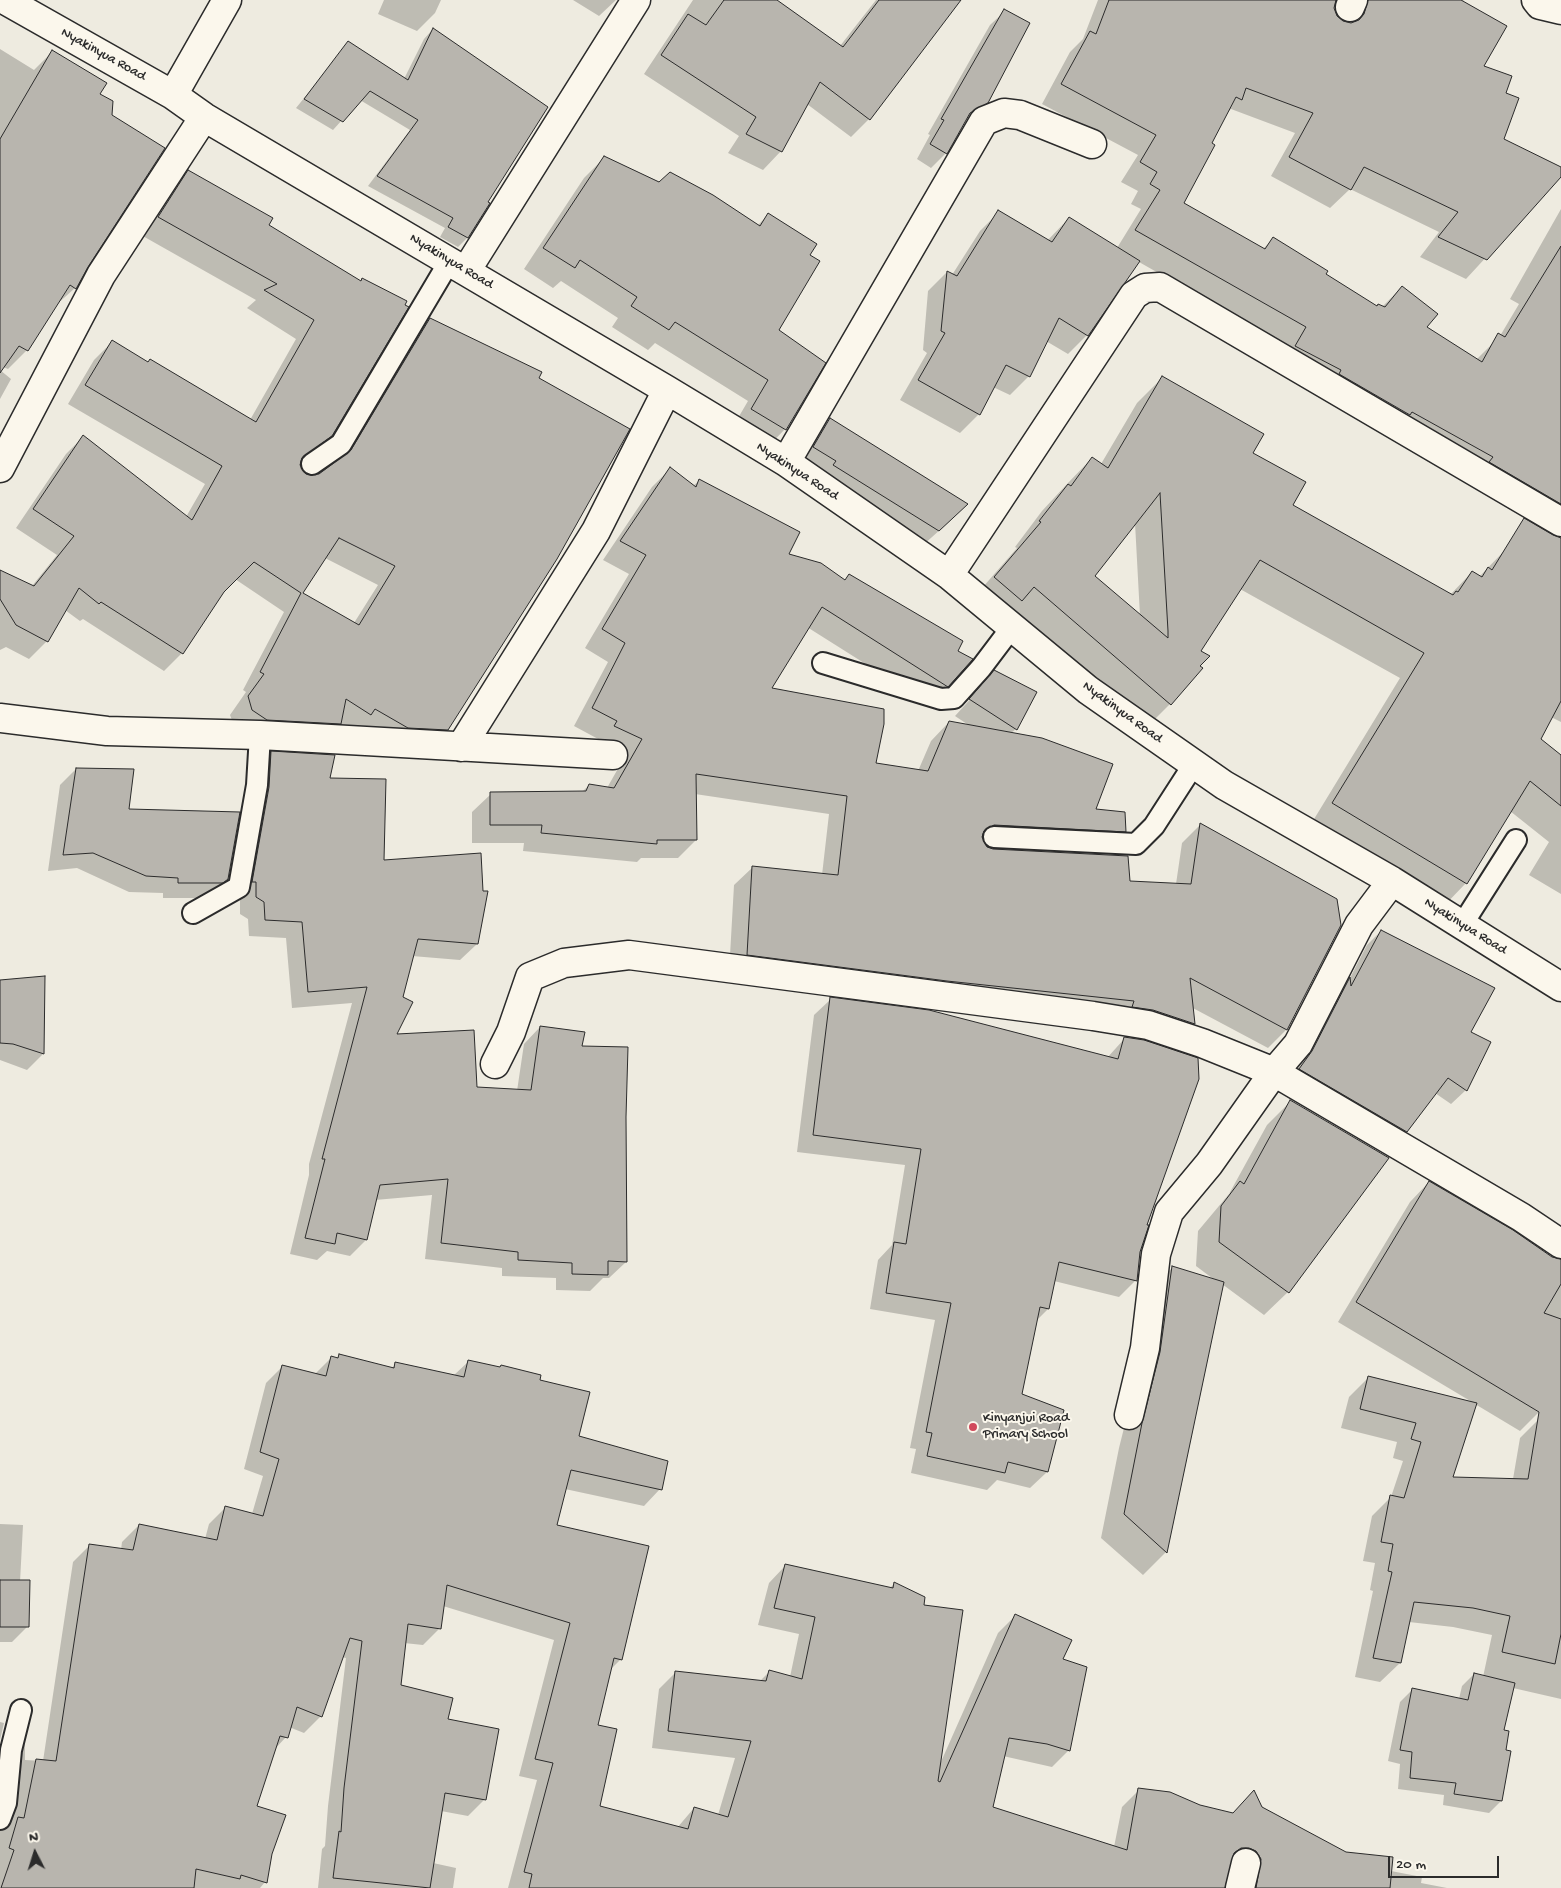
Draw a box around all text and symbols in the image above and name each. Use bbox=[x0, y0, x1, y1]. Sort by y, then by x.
street label: Nyakinyua Road bbox=[57, 25, 149, 85]
street label: Nyakinyua Road bbox=[406, 230, 496, 294]
street label: Nyakinyua Road bbox=[753, 439, 841, 505]
street label: Nyakinyua Road bbox=[1079, 678, 1165, 748]
street label: Nyakinyua Road bbox=[1420, 895, 1510, 959]
place label: Kinyanjui Road Primary School bbox=[983, 1411, 1069, 1444]
marker: Kinyanjui Road Primary School bbox=[967, 1421, 979, 1433]
north arrow bbox=[10, 1828, 60, 1878]
text: N bbox=[28, 1829, 39, 1846]
scale bar bbox=[1391, 1846, 1502, 1878]
text: 20 m bbox=[1396, 1856, 1426, 1874]

